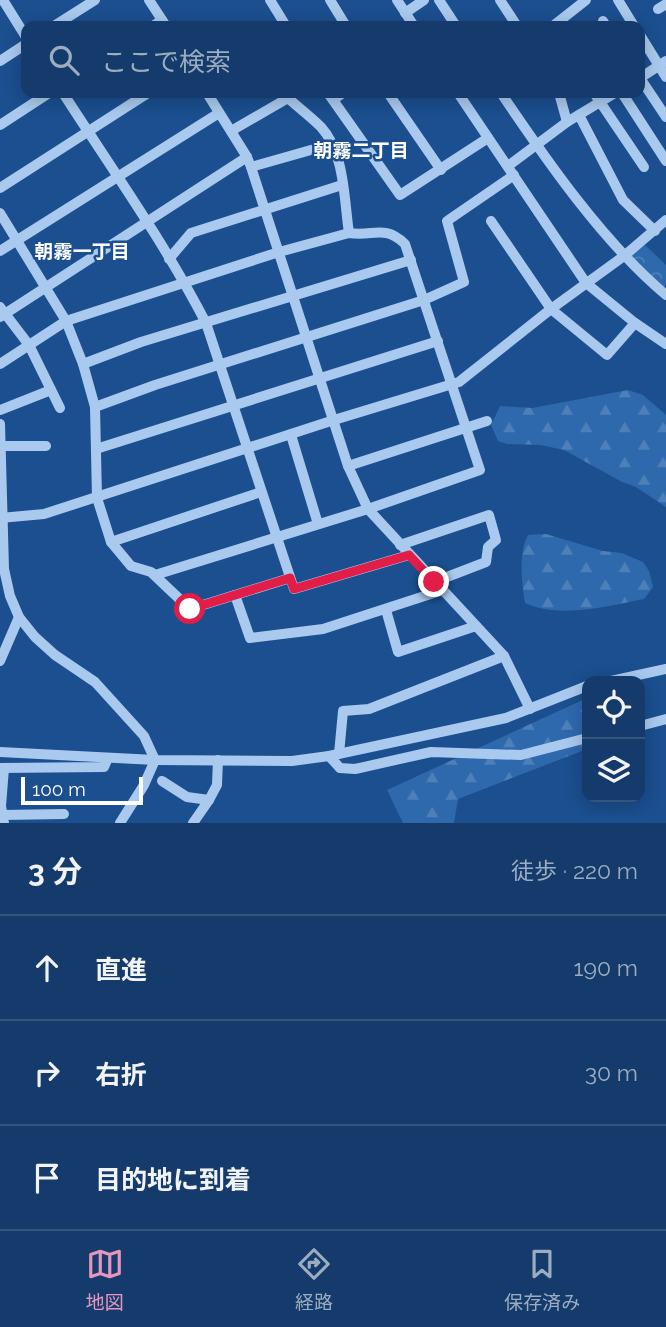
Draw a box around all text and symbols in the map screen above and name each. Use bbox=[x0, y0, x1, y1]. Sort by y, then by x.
search box bbox=[21, 21, 645, 98]
icon: search bbox=[45, 41, 83, 79]
text: ここで検索 bbox=[101, 47, 231, 77]
district label: 朝霧二丁目 bbox=[313, 139, 409, 161]
district label: 朝霧一丁目 bbox=[34, 240, 130, 262]
route end bbox=[418, 566, 449, 597]
route start bbox=[174, 593, 205, 624]
map controls bbox=[582, 676, 645, 802]
button: locate bbox=[582, 676, 645, 739]
button: layers bbox=[582, 739, 645, 802]
scale bar bbox=[21, 774, 144, 806]
text: 100 m bbox=[32, 778, 86, 800]
text: 3 分 bbox=[28, 854, 82, 889]
text: 徒歩 · 220 m bbox=[511, 857, 638, 884]
icon: ahead bbox=[28, 949, 66, 987]
text: 190 m bbox=[574, 954, 638, 981]
text: 直進 bbox=[95, 955, 147, 985]
icon: right bbox=[28, 1054, 66, 1092]
text: 30 m bbox=[585, 1059, 638, 1086]
text: 右折 bbox=[95, 1060, 147, 1090]
icon: arrive bbox=[28, 1159, 66, 1197]
text: 目的地に到着 bbox=[95, 1165, 251, 1195]
tab: 地図 bbox=[86, 1245, 124, 1314]
tab: 経路 bbox=[295, 1245, 333, 1314]
tab: 保存済み bbox=[504, 1245, 580, 1314]

